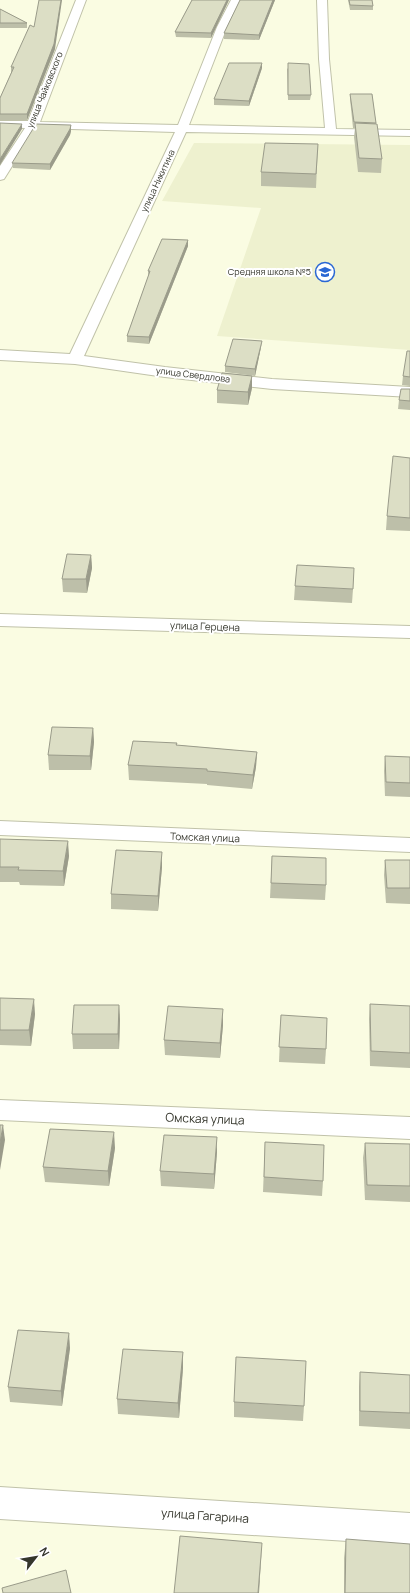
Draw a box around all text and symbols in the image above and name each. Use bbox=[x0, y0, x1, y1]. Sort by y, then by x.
street label: улица Чайковского bbox=[23, 49, 66, 130]
street label: улица Никитина bbox=[137, 147, 178, 214]
school or university icon: Средняя школа №5 bbox=[314, 261, 336, 283]
place label: Средняя школа №5 bbox=[228, 265, 311, 278]
street label: улица Свердлова bbox=[155, 363, 231, 386]
street label: улица Герцена bbox=[170, 618, 240, 634]
street label: Томская улица bbox=[170, 829, 240, 845]
street label: Омская улица bbox=[165, 1109, 245, 1128]
street label: улица Гагарина bbox=[160, 1504, 250, 1527]
north arrow bbox=[16, 1537, 56, 1577]
text: N bbox=[37, 1544, 54, 1559]

